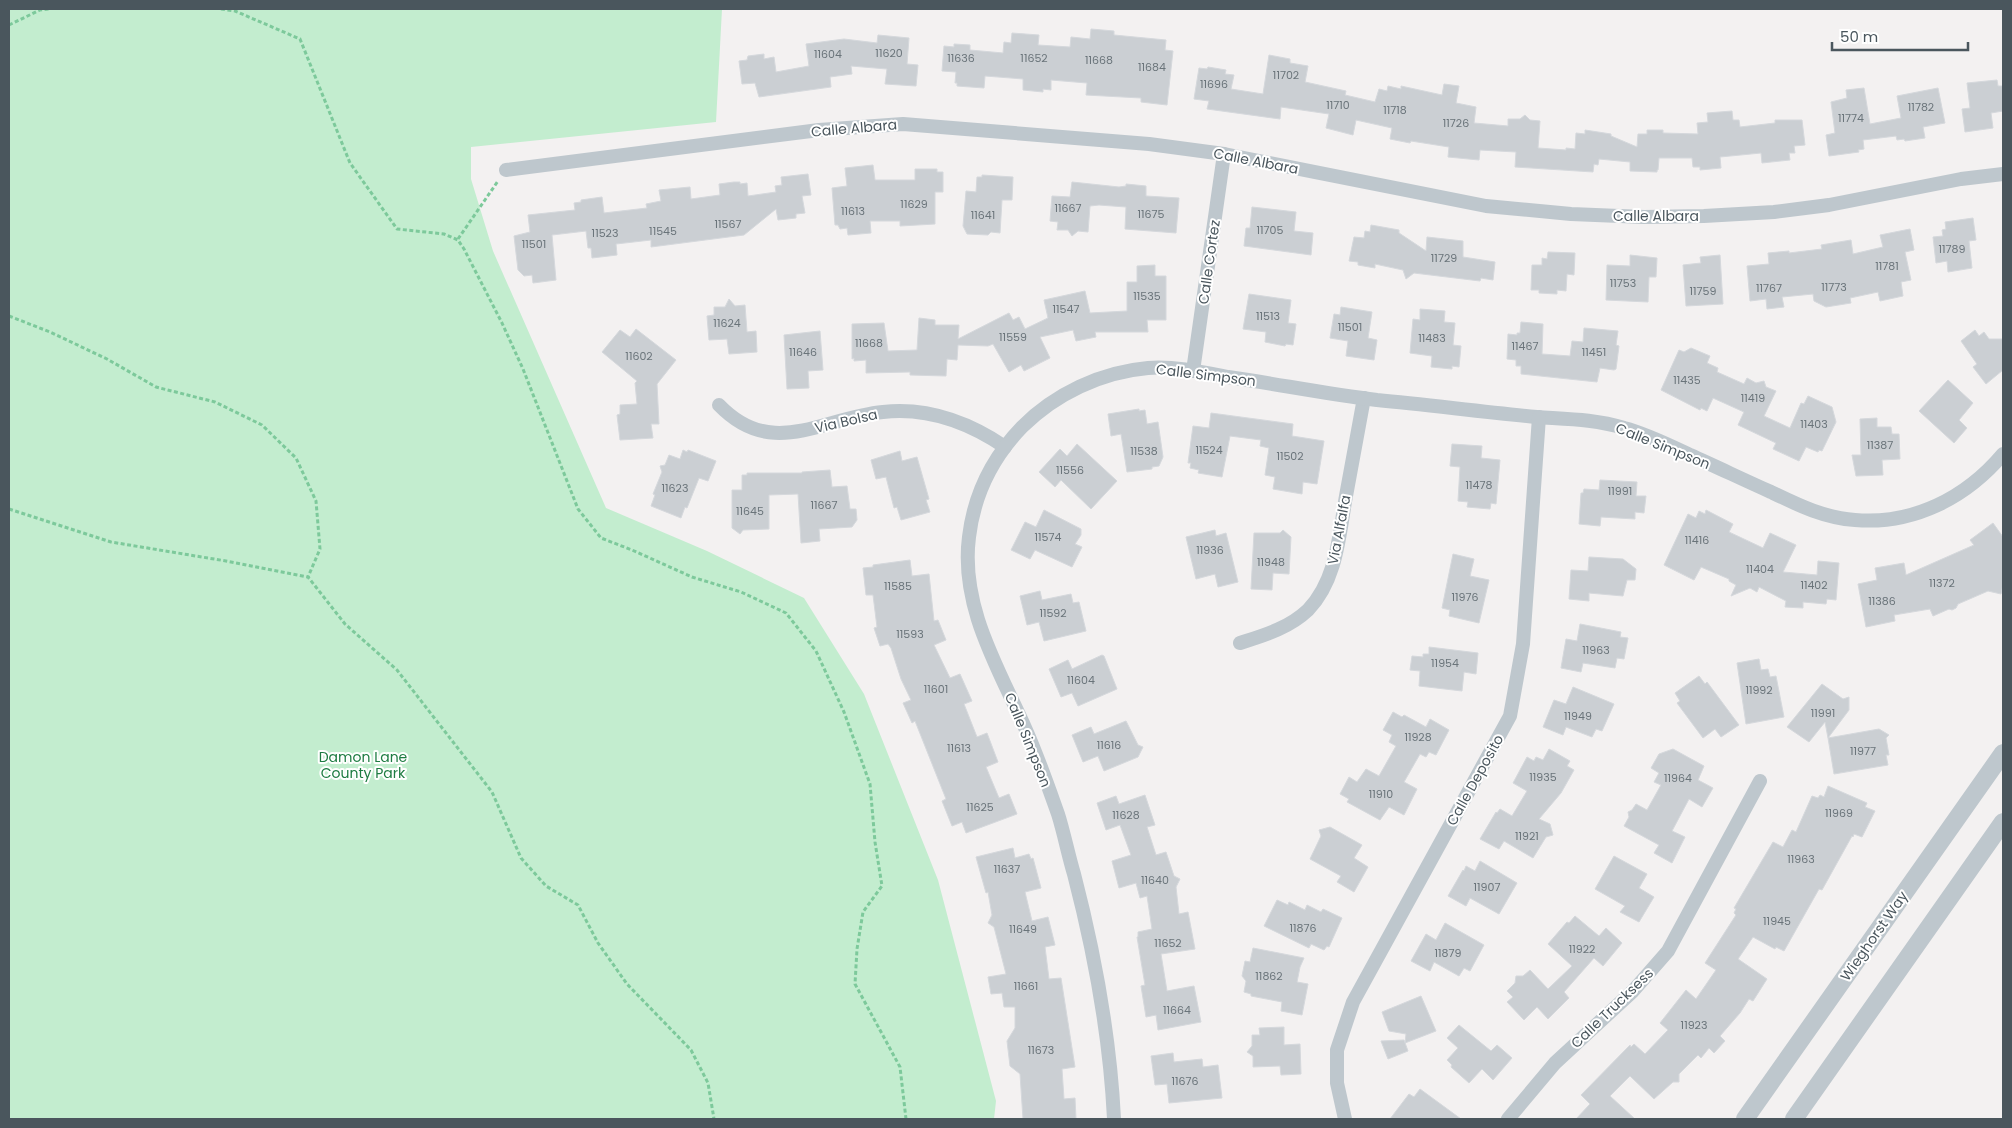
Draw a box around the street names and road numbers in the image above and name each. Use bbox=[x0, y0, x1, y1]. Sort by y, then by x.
street label: Calle Albara bbox=[810, 114, 898, 142]
street label: Calle Albara bbox=[1212, 143, 1300, 179]
street label: Calle Albara bbox=[1613, 206, 1699, 226]
street label: Calle Cortez bbox=[1193, 219, 1225, 305]
street label: Calle Simpson bbox=[1155, 359, 1257, 391]
street label: Via Bolsa bbox=[813, 404, 879, 438]
street label: Calle Simpson bbox=[1613, 418, 1713, 474]
street label: Via Alfalfa bbox=[1322, 493, 1356, 567]
street label: Calle Simpson bbox=[1000, 690, 1056, 790]
street label: Calle Deposito bbox=[1442, 731, 1508, 829]
street label: Wieghorst Way bbox=[1836, 887, 1913, 985]
street label: Calle Trucksess bbox=[1566, 963, 1658, 1053]

